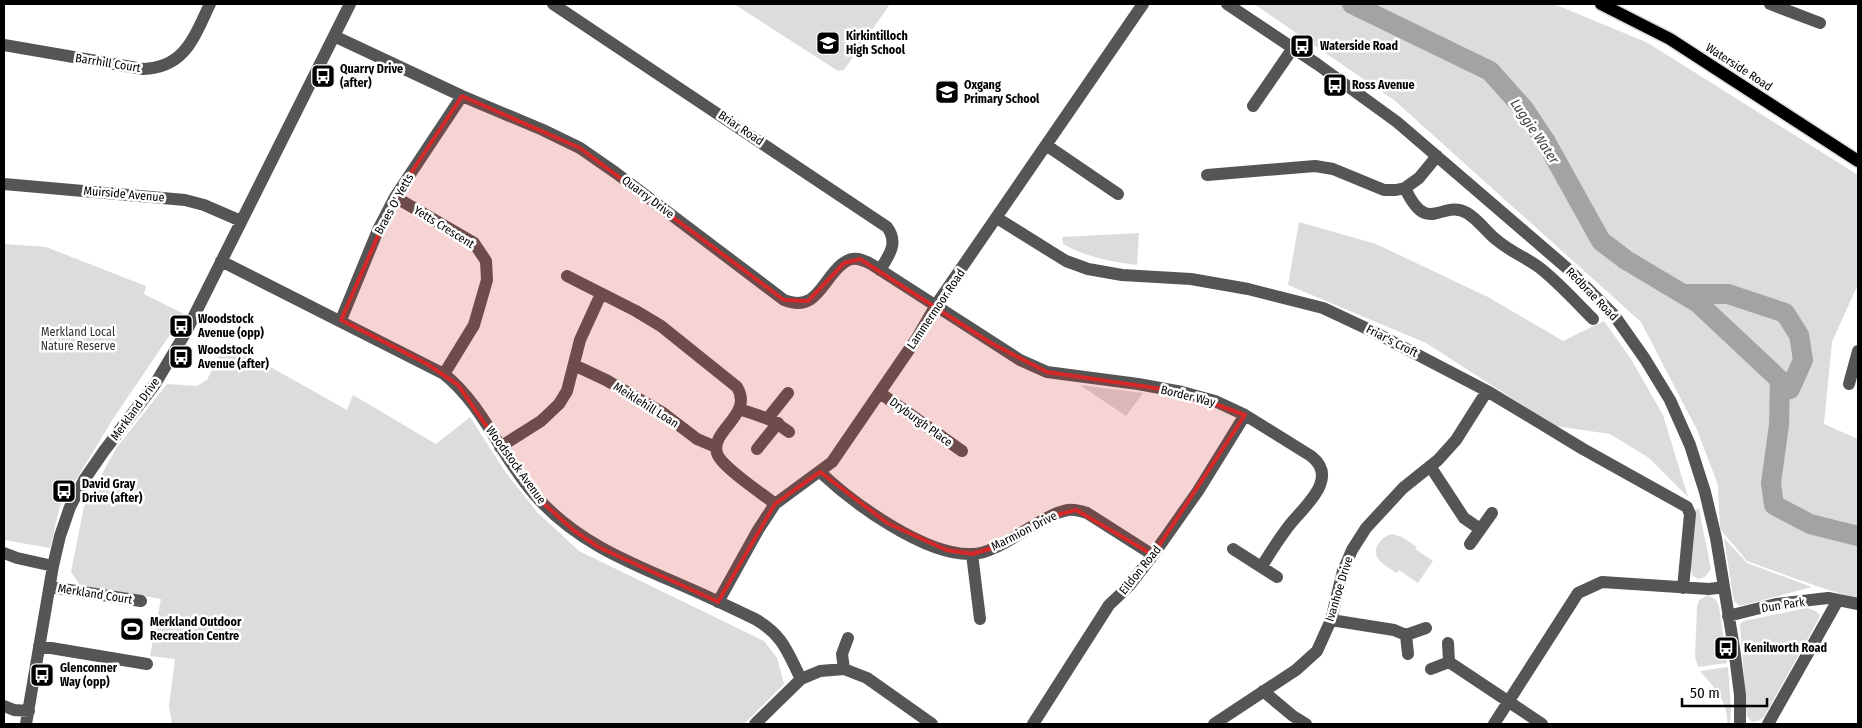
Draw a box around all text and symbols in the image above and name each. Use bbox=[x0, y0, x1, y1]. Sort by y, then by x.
place label: Kirkintilloch High School bbox=[846, 29, 908, 57]
school or university icon: Kirkintilloch High School bbox=[815, 30, 841, 56]
bus stop icon: Waterside Road bbox=[1289, 33, 1315, 59]
place label: Waterside Road bbox=[1320, 39, 1398, 53]
street label: Waterside Road bbox=[1703, 40, 1775, 94]
street label: Barrhill Court bbox=[74, 51, 142, 75]
place label: Quarry Drive (after) bbox=[340, 62, 403, 90]
bus stop icon: Quarry Drive (after) bbox=[310, 63, 336, 89]
bus stop icon: Ross Avenue bbox=[1322, 72, 1348, 98]
place label: Oxgang Primary School bbox=[964, 78, 1040, 106]
place label: Ross Avenue bbox=[1352, 78, 1415, 92]
school or university icon: Oxgang Primary School bbox=[934, 79, 960, 105]
water label: Luggie Water bbox=[1507, 96, 1563, 168]
street label: Briar Road bbox=[716, 108, 766, 148]
street label: Braes O' Yetts bbox=[372, 171, 416, 237]
street label: Quarry Drive bbox=[619, 173, 677, 221]
street label: Muirside Avenue bbox=[83, 183, 165, 205]
street label: Yetts Crescent bbox=[411, 203, 477, 251]
street label: Redbrae Road bbox=[1563, 265, 1621, 323]
street label: Lammermoor Road bbox=[904, 266, 968, 352]
place label: Woodstock Avenue (opp) bbox=[197, 312, 264, 340]
bus stop icon: Woodstock Avenue (opp) bbox=[168, 313, 194, 339]
street label: Friar's Croft bbox=[1364, 322, 1420, 360]
park label: Merkland Local Nature Reserve bbox=[41, 325, 115, 353]
place label: Woodstock Avenue (after) bbox=[197, 343, 269, 371]
bus stop icon: Woodstock Avenue (after) bbox=[168, 344, 194, 370]
street label: Merkland Drive bbox=[108, 375, 163, 443]
street label: Meiklehill Loan bbox=[611, 379, 681, 431]
street label: Border Way bbox=[1159, 382, 1217, 410]
street label: Dryburgh Place bbox=[887, 395, 955, 449]
street label: Woodstock Avenue bbox=[483, 423, 549, 507]
place label: David Gray Drive (after) bbox=[82, 477, 143, 505]
bus stop icon: David Gray Drive (after) bbox=[51, 478, 77, 504]
street label: Marmion Drive bbox=[989, 508, 1059, 554]
street label: Eildon Road bbox=[1116, 543, 1164, 597]
street label: Ivanhoe Drive bbox=[1322, 555, 1356, 623]
street label: Merkland Court bbox=[57, 581, 133, 607]
street label: Dun Park bbox=[1760, 595, 1806, 615]
place label: Merkland Outdoor Recreation Centre bbox=[150, 615, 242, 643]
sports icon: Merkland Outdoor Recreation Centre bbox=[119, 616, 145, 642]
bus stop icon: Kenilworth Road bbox=[1713, 635, 1739, 661]
place label: Kenilworth Road bbox=[1744, 641, 1827, 655]
place label: Glenconner Way (opp) bbox=[60, 661, 118, 689]
bus stop icon: Glenconner Way (opp) bbox=[29, 662, 55, 688]
scale bar bbox=[1682, 676, 1767, 708]
text: 50 m bbox=[1690, 684, 1720, 702]

